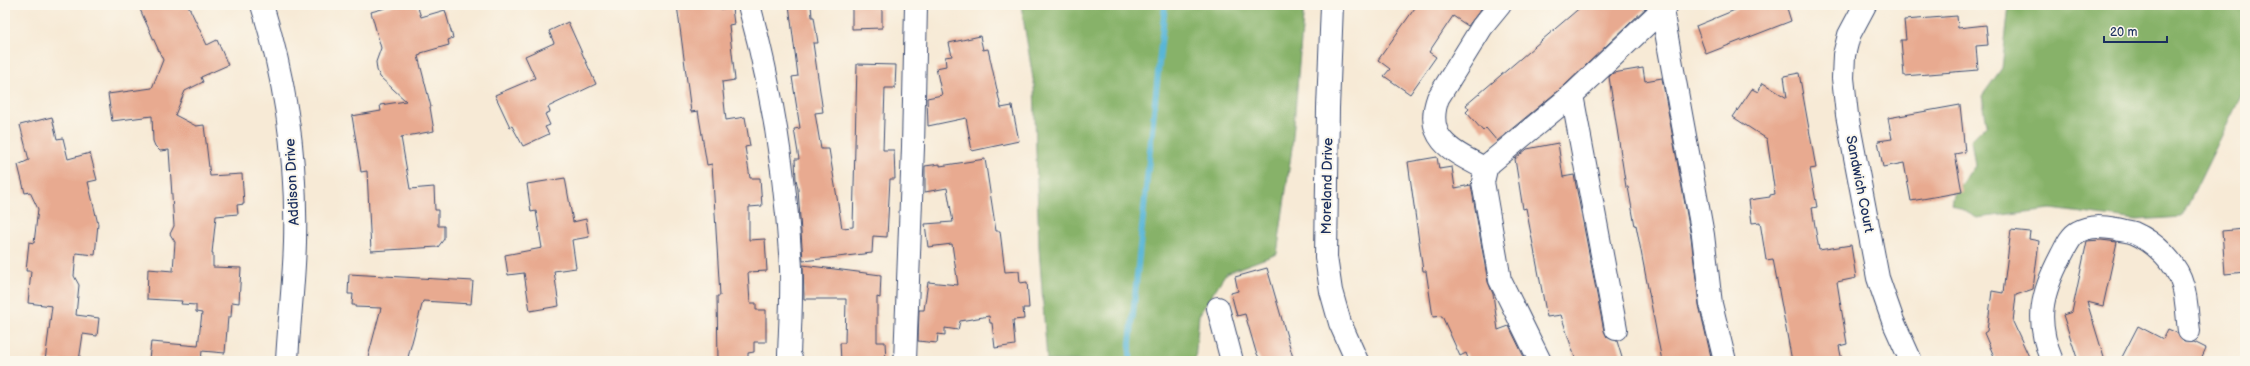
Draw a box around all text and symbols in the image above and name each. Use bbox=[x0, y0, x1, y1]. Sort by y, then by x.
scale bar bbox=[2104, 18, 2167, 44]
text: 20 m bbox=[2110, 25, 2137, 40]
street label: Sandwich Court bbox=[1842, 134, 1878, 235]
street label: Addison Drive bbox=[281, 138, 303, 226]
street label: Moreland Drive bbox=[1318, 138, 1336, 234]

